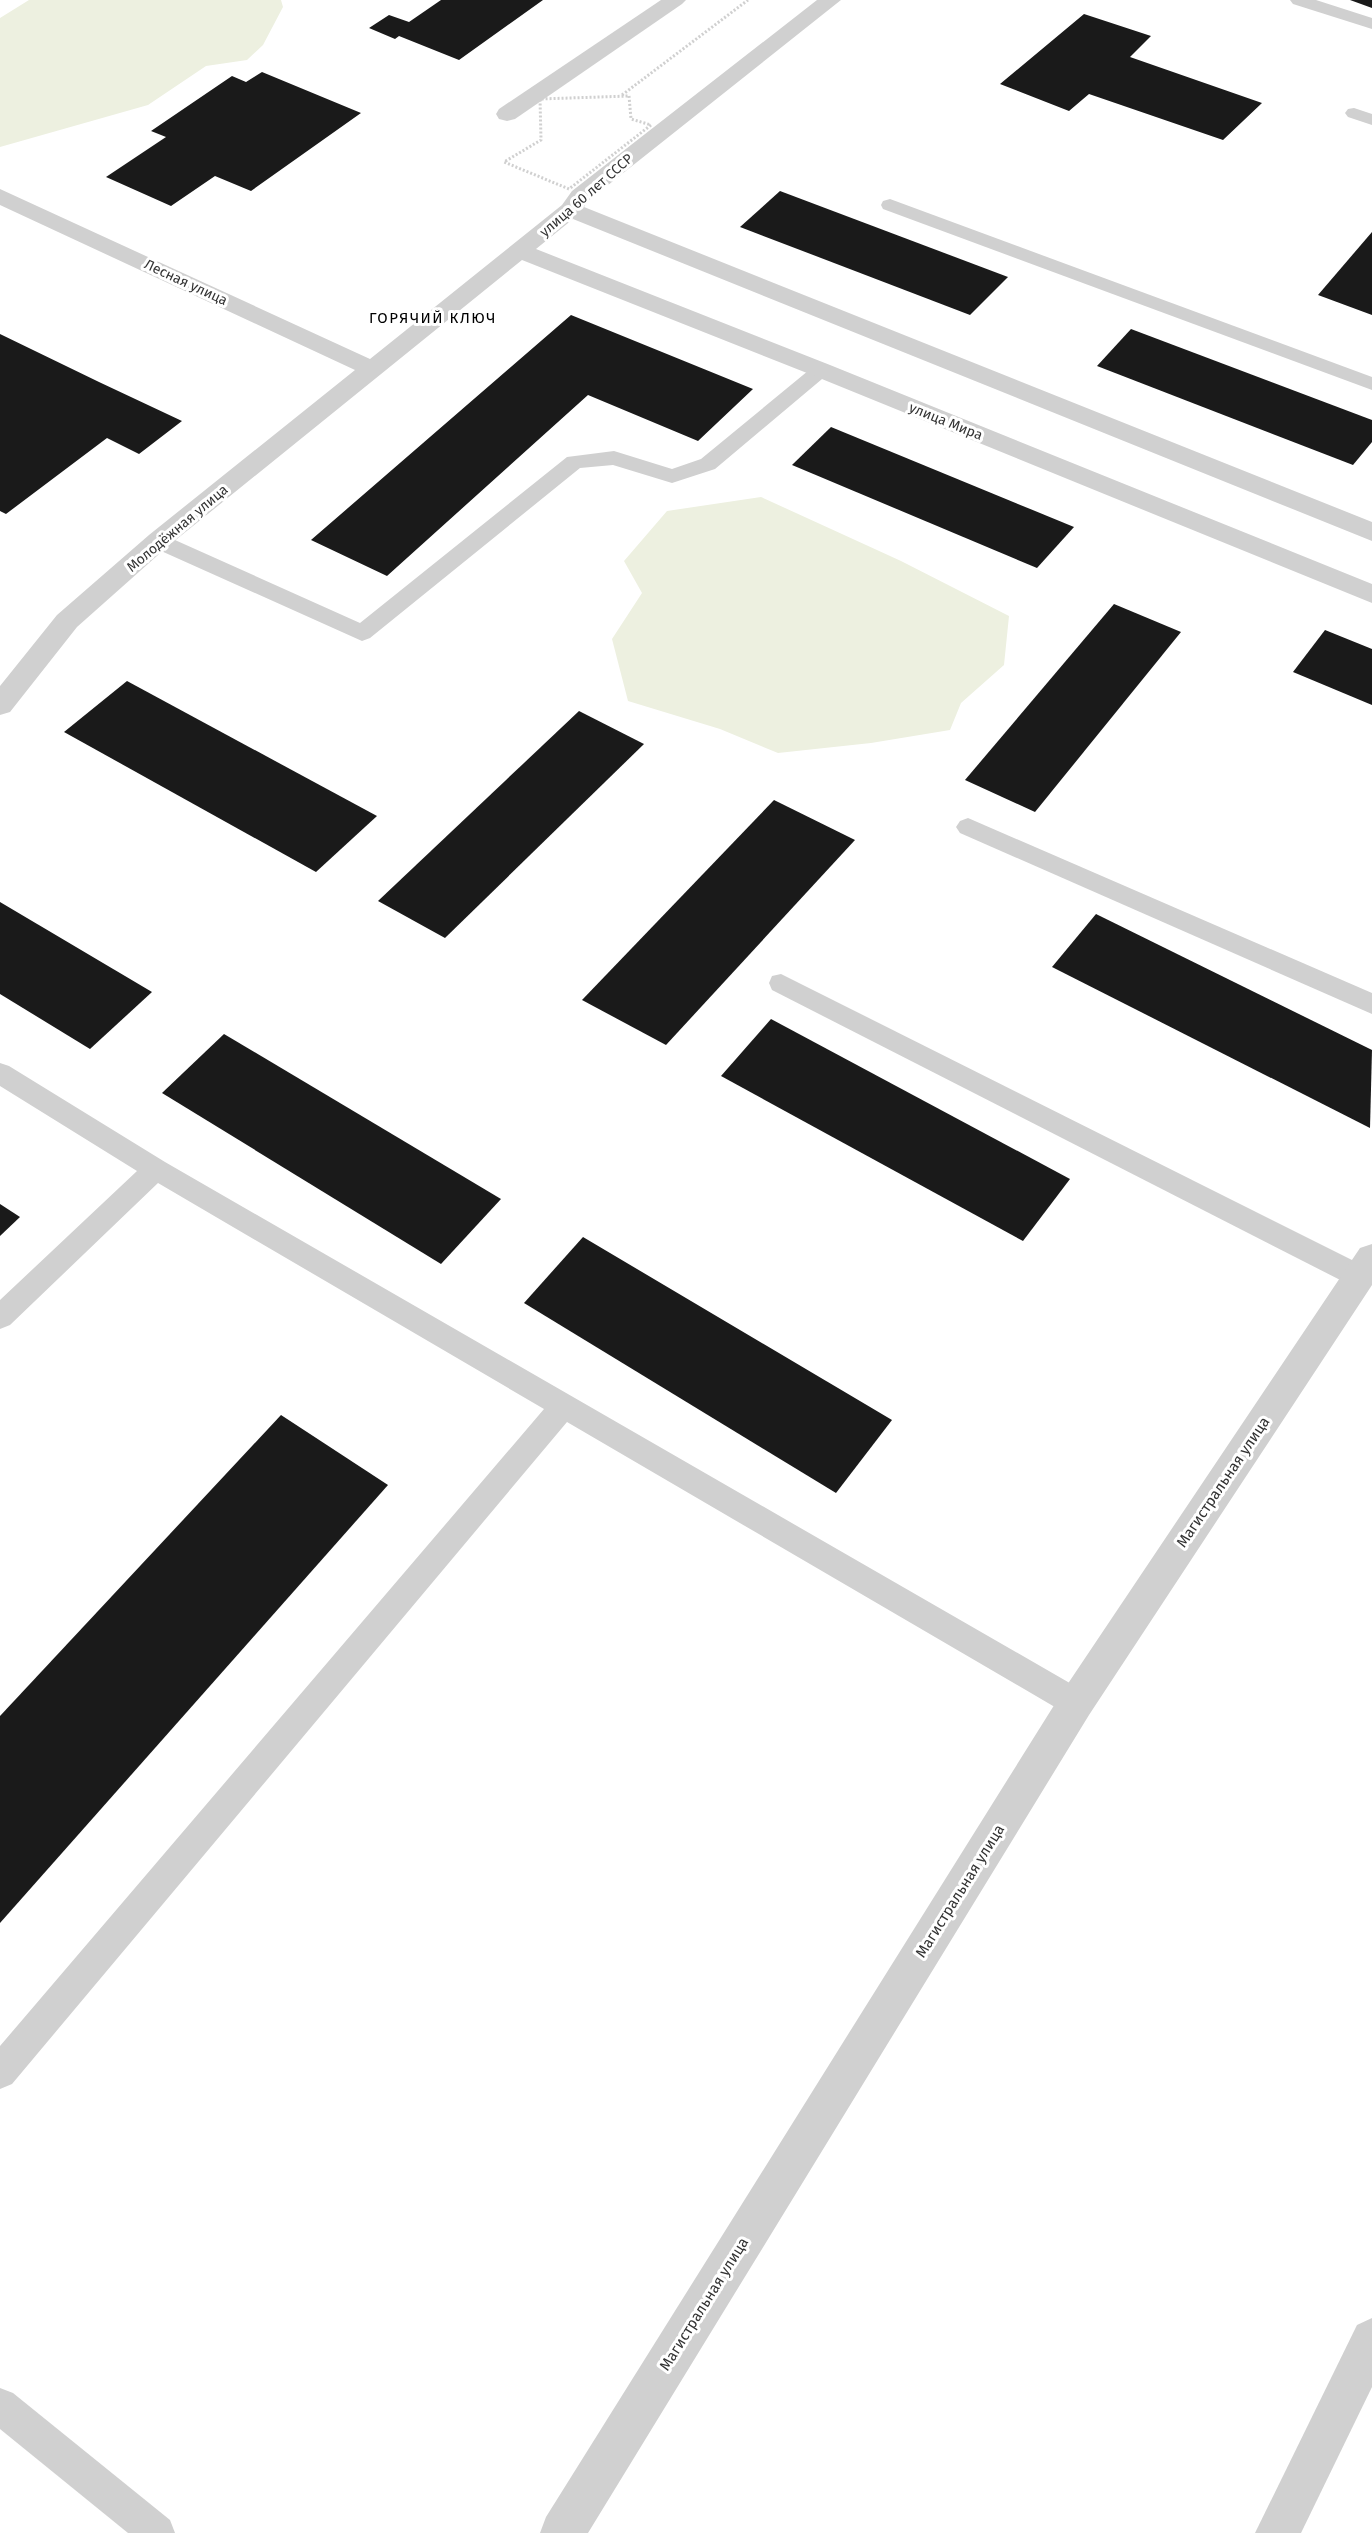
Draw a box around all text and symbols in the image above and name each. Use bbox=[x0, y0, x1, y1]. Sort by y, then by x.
street label: улица 60 лет СССР bbox=[536, 150, 636, 241]
street label: Лесная улица bbox=[141, 256, 230, 309]
district label: ГОРЯЧИЙ КЛЮЧ bbox=[369, 309, 497, 327]
street label: улица Мира bbox=[907, 399, 985, 444]
street label: Молодёжная улица bbox=[123, 481, 231, 576]
street label: Магистральная улица bbox=[1173, 1413, 1273, 1551]
street label: Магистральная улица bbox=[912, 1821, 1008, 1961]
street label: Магистральная улица bbox=[656, 2234, 752, 2374]

